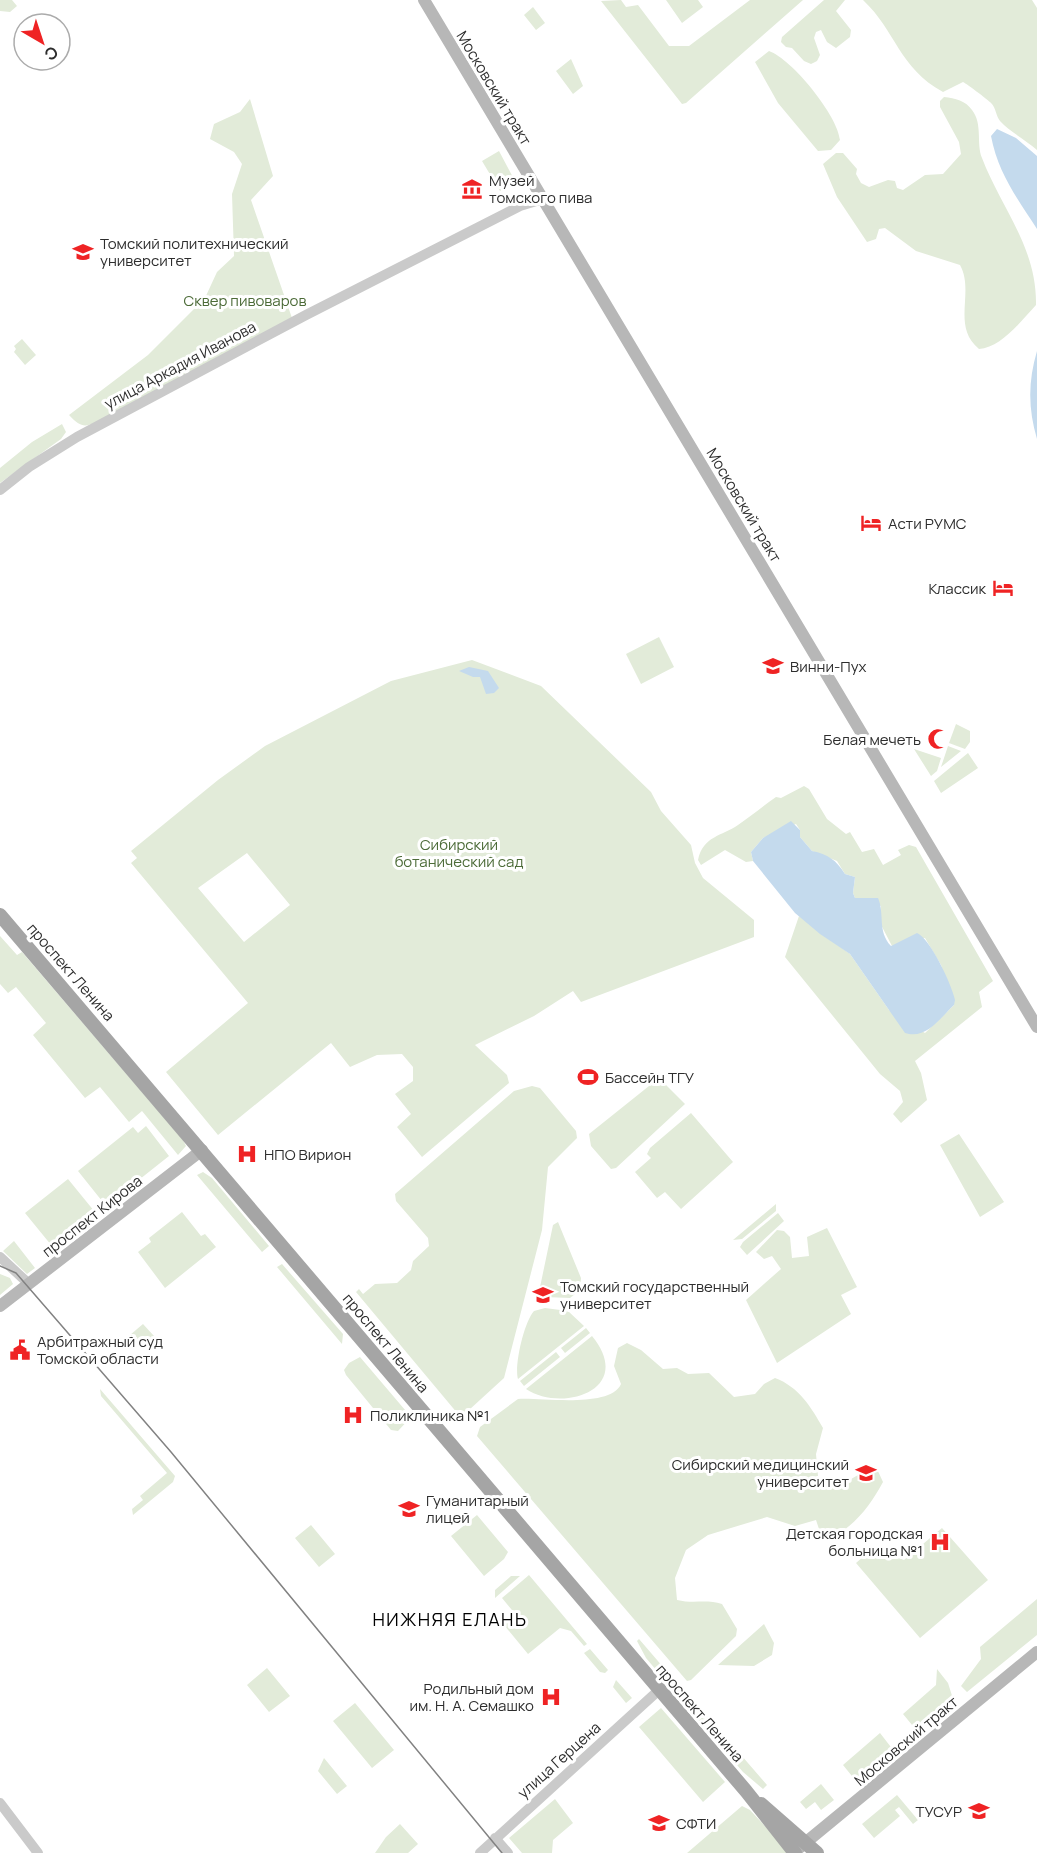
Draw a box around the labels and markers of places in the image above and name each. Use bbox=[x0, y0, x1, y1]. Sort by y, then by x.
place label: Музей томского пива bbox=[489, 170, 592, 208]
museum icon: Музей томского пива bbox=[460, 177, 484, 201]
place label: Томский политехнический университет bbox=[100, 233, 289, 271]
school or university icon: Томский политехнический университет bbox=[71, 240, 95, 264]
hotel icon: Асти РУМС bbox=[859, 511, 883, 535]
place label: Асти РУМС bbox=[888, 513, 967, 534]
hotel icon: Классик bbox=[991, 576, 1015, 600]
place label: Классик bbox=[928, 578, 987, 599]
school or university icon: Винни-Пух bbox=[761, 654, 785, 678]
place label: Винни-Пух bbox=[790, 656, 867, 677]
mosque icon: Белая мечеть bbox=[926, 727, 950, 751]
place label: Белая мечеть bbox=[823, 729, 921, 750]
sports icon: Бассейн ТГУ bbox=[576, 1065, 600, 1089]
place label: Бассейн ТГУ bbox=[605, 1067, 695, 1088]
hospital icon: НПО Вирион bbox=[235, 1142, 259, 1166]
place label: НПО Вирион bbox=[264, 1144, 351, 1165]
place label: Томский государственный университет bbox=[560, 1276, 749, 1314]
school or university icon: Томский государственный университет bbox=[531, 1283, 555, 1307]
place label: Арбитражный суд Томской области bbox=[37, 1331, 163, 1369]
public building icon: Арбитражный суд Томской области bbox=[8, 1338, 32, 1362]
hospital icon: Поликлиника №1 bbox=[341, 1403, 365, 1427]
place label: Поликлиника №1 bbox=[370, 1405, 490, 1426]
place label: Сибирский медицинский университет bbox=[672, 1454, 849, 1492]
school or university icon: Сибирский медицинский университет bbox=[854, 1461, 878, 1485]
place label: Гуманитарный лицей bbox=[426, 1490, 529, 1528]
school or university icon: Гуманитарный лицей bbox=[397, 1497, 421, 1521]
place label: Детская городская больница №1 bbox=[786, 1523, 923, 1561]
hospital icon: Детская городская больница №1 bbox=[928, 1530, 952, 1554]
place label: Родильный дом им. Н. А. Семашко bbox=[409, 1678, 534, 1716]
hospital icon: Родильный дом им. Н. А. Семашко bbox=[539, 1685, 563, 1709]
school or university icon: ТУСУР bbox=[967, 1799, 991, 1823]
place label: ТУСУР bbox=[916, 1801, 962, 1822]
school or university icon: СФТИ bbox=[647, 1811, 671, 1835]
place label: СФТИ bbox=[676, 1813, 716, 1834]

